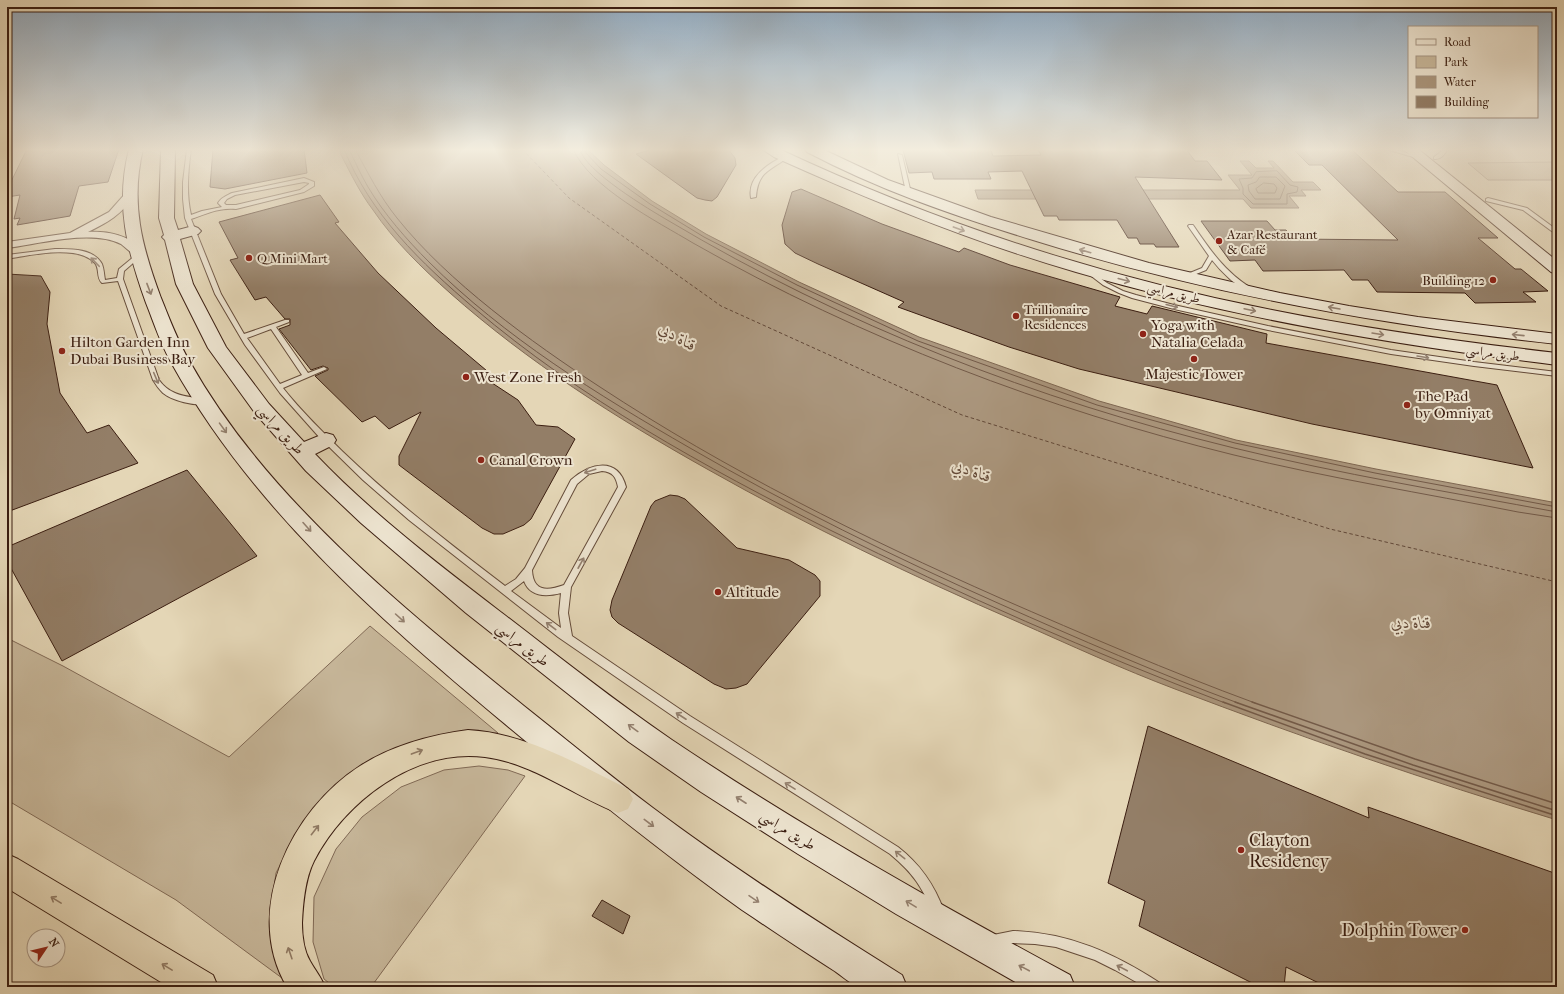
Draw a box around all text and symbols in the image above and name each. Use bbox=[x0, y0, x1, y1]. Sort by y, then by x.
legend bbox=[1408, 26, 1538, 118]
text: Road bbox=[1444, 35, 1471, 49]
text: Park bbox=[1444, 55, 1469, 69]
text: Water bbox=[1443, 75, 1477, 89]
text: Building bbox=[1444, 95, 1489, 109]
one-way arrow bbox=[953, 226, 965, 234]
place label: Azar Restaurant & Café bbox=[1226, 227, 1318, 257]
marker: Azar Restaurant & Café bbox=[1214, 236, 1224, 246]
one-way arrow bbox=[1079, 247, 1092, 254]
place label: Q Mini Mart bbox=[257, 251, 328, 266]
marker: Q Mini Mart bbox=[244, 253, 254, 263]
one-way arrow bbox=[91, 257, 100, 267]
place label: Building 12 bbox=[1422, 273, 1485, 288]
marker: Building 12 bbox=[1488, 275, 1498, 285]
one-way arrow bbox=[1117, 276, 1130, 284]
street label: طريق مراسي bbox=[1145, 279, 1202, 311]
one-way arrow bbox=[146, 283, 154, 295]
place label: Trillionaire Residences bbox=[1024, 302, 1089, 332]
one-way arrow bbox=[1165, 303, 1178, 310]
one-way arrow bbox=[1328, 303, 1341, 311]
one-way arrow bbox=[1244, 306, 1257, 314]
marker: Trillionaire Residences bbox=[1011, 311, 1021, 321]
place label: Yoga with Natalia Celada bbox=[1150, 316, 1245, 351]
water label: قناة دبي bbox=[654, 318, 700, 357]
marker: Yoga with Natalia Celada bbox=[1138, 329, 1148, 339]
one-way arrow bbox=[1371, 331, 1384, 339]
one-way arrow bbox=[1512, 331, 1525, 339]
place label: Hilton Garden Inn Dubai Business Bay bbox=[70, 333, 196, 368]
street label: طريق مراسي bbox=[1464, 341, 1521, 369]
marker: Hilton Garden Inn Dubai Business Bay bbox=[57, 346, 67, 356]
one-way arrow bbox=[1416, 353, 1429, 361]
marker: Majestic Tower bbox=[1189, 354, 1199, 364]
place label: Majestic Tower bbox=[1145, 365, 1243, 383]
place label: West Zone Fresh bbox=[473, 368, 582, 386]
one-way arrow bbox=[152, 371, 160, 383]
marker: West Zone Fresh bbox=[461, 372, 471, 382]
place label: The Pad by Omniyat bbox=[1414, 387, 1492, 422]
street label: طريق مراسي bbox=[250, 400, 309, 462]
marker: The Pad by Omniyat bbox=[1402, 400, 1412, 410]
one-way arrow bbox=[219, 422, 228, 433]
place label: Canal Crown bbox=[489, 451, 573, 469]
marker: Canal Crown bbox=[476, 455, 486, 465]
water label: قناة دبي bbox=[949, 455, 994, 489]
one-way arrow bbox=[583, 468, 596, 475]
one-way arrow bbox=[302, 522, 311, 533]
one-way arrow bbox=[577, 557, 585, 569]
place label: Altitude bbox=[725, 583, 779, 601]
marker: Altitude bbox=[713, 587, 723, 597]
water label: قناة دبي bbox=[1391, 613, 1431, 635]
one-way arrow bbox=[395, 614, 405, 623]
street label: طريق مراسي bbox=[490, 618, 553, 674]
one-way arrow bbox=[546, 621, 557, 630]
one-way arrow bbox=[676, 712, 687, 720]
one-way arrow bbox=[627, 723, 638, 732]
one-way arrow bbox=[410, 748, 422, 756]
one-way arrow bbox=[785, 782, 796, 790]
one-way arrow bbox=[736, 796, 747, 804]
street label: طريق مراسي bbox=[754, 806, 819, 858]
one-way arrow bbox=[643, 819, 654, 827]
one-way arrow bbox=[311, 825, 320, 836]
place label: Clayton Residency bbox=[1249, 830, 1330, 872]
marker: Clayton Residency bbox=[1236, 845, 1246, 855]
one-way arrow bbox=[895, 851, 906, 859]
one-way arrow bbox=[50, 895, 62, 903]
one-way arrow bbox=[749, 895, 760, 903]
one-way arrow bbox=[905, 900, 917, 908]
place label: Dolphin Tower bbox=[1341, 920, 1457, 941]
marker: Dolphin Tower bbox=[1460, 925, 1470, 935]
north arrow bbox=[26, 928, 66, 968]
text: N bbox=[46, 935, 62, 950]
one-way arrow bbox=[286, 947, 293, 960]
one-way arrow bbox=[161, 962, 173, 970]
one-way arrow bbox=[1018, 964, 1030, 972]
one-way arrow bbox=[1116, 964, 1128, 971]

